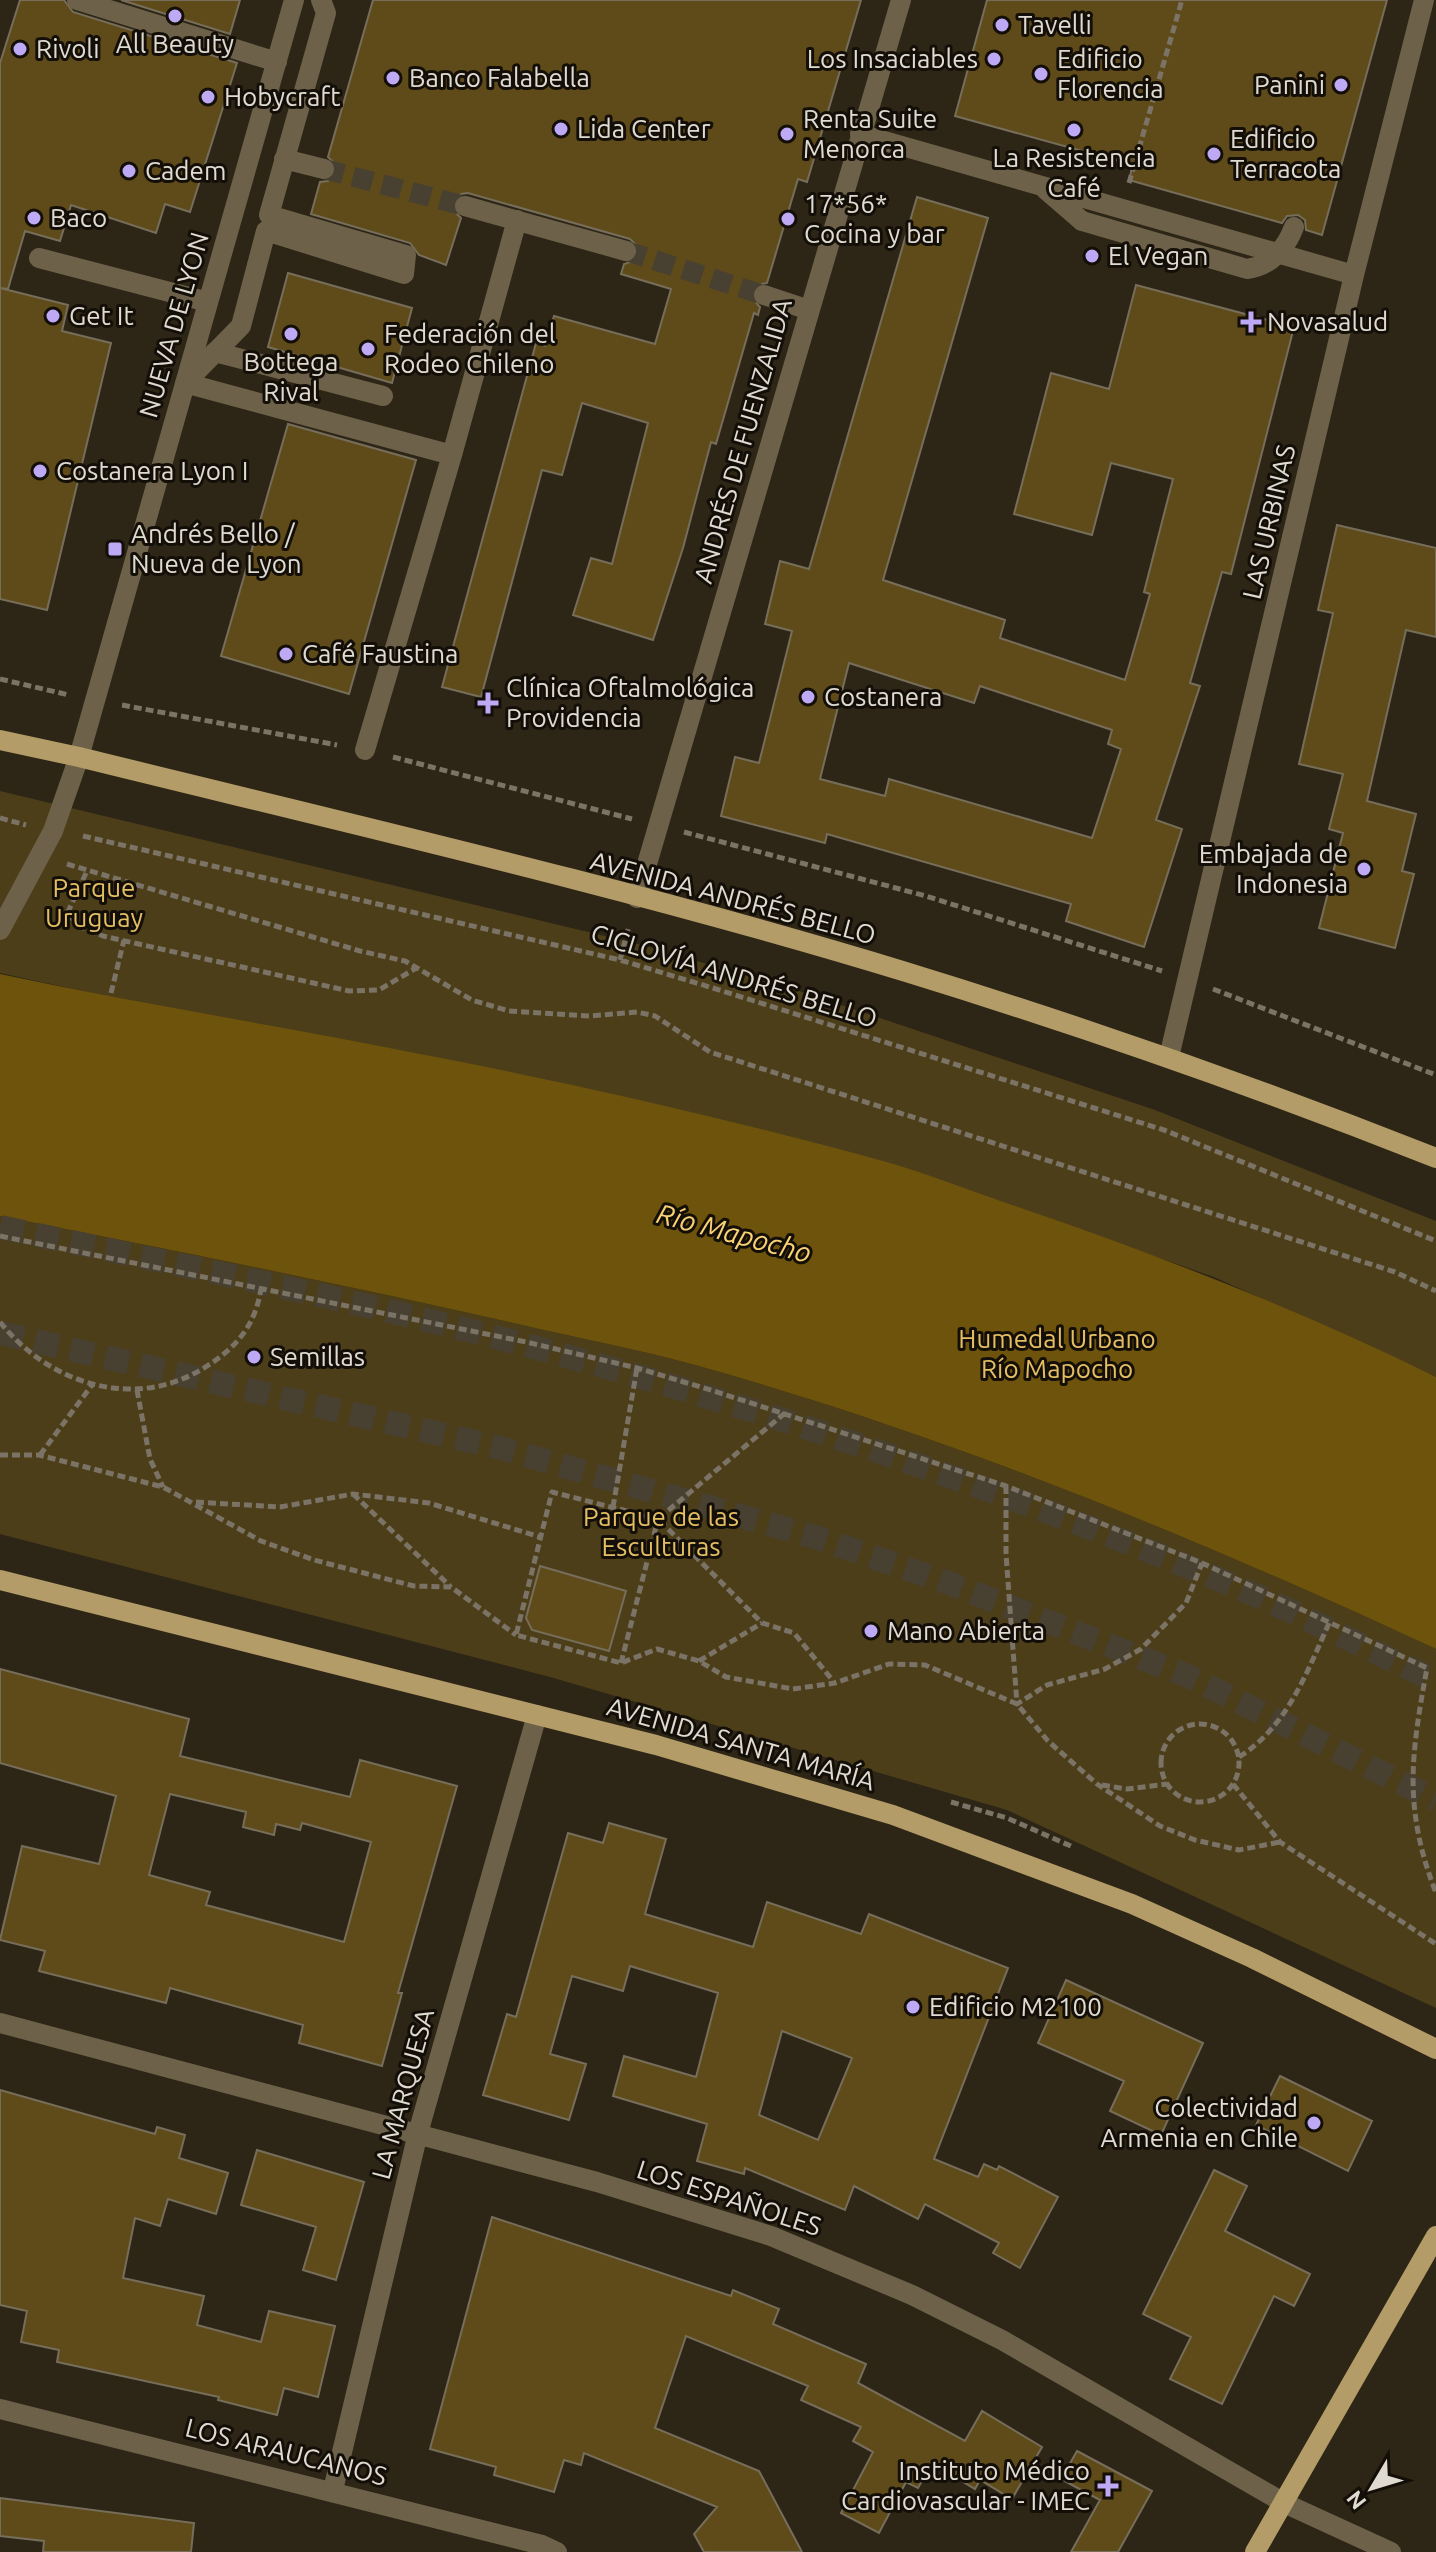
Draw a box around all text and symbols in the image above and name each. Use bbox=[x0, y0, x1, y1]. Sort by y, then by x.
marker: All Beauty bbox=[166, 7, 184, 25]
place label: Tavelli bbox=[1018, 10, 1092, 39]
marker: Tavelli bbox=[993, 16, 1011, 34]
place label: All Beauty bbox=[116, 29, 234, 58]
place label: Rivoli bbox=[36, 34, 99, 63]
marker: Rivoli bbox=[11, 40, 29, 58]
place label: Los Insaciables bbox=[807, 44, 978, 73]
place label: Edificio Florencia bbox=[1057, 44, 1164, 103]
marker: Los Insaciables bbox=[985, 50, 1003, 68]
place label: Banco Falabella bbox=[409, 63, 590, 92]
marker: Edificio Florencia bbox=[1032, 65, 1050, 83]
marker: Banco Falabella bbox=[384, 69, 402, 87]
place label: Panini bbox=[1254, 70, 1325, 99]
marker: Panini bbox=[1332, 76, 1350, 94]
place label: Hobycraft bbox=[224, 82, 340, 111]
marker: Hobycraft bbox=[199, 88, 217, 106]
place label: Renta Suite Menorca bbox=[803, 104, 937, 163]
place label: Lida Center bbox=[577, 114, 711, 143]
marker: Lida Center bbox=[552, 120, 570, 138]
marker: La Resistencia Café bbox=[1065, 121, 1083, 139]
place label: Edificio Terracota bbox=[1230, 124, 1341, 183]
marker: Renta Suite Menorca bbox=[778, 125, 796, 143]
place label: La Resistencia Café bbox=[992, 143, 1156, 202]
marker: Edificio Terracota bbox=[1205, 145, 1223, 163]
place label: Cadem bbox=[145, 156, 226, 185]
marker: Cadem bbox=[120, 162, 138, 180]
place label: 17*56* Cocina y bar bbox=[804, 189, 945, 248]
place label: Baco bbox=[50, 203, 107, 232]
marker: Baco bbox=[25, 209, 43, 227]
marker: 17*56* Cocina y bar bbox=[779, 210, 797, 228]
street label: NUEVA DE LYON bbox=[133, 229, 214, 421]
place label: El Vegan bbox=[1108, 241, 1208, 270]
marker: El Vegan bbox=[1083, 247, 1101, 265]
street label: ANDRÉS DE FUENZALIDA bbox=[687, 295, 797, 586]
place label: Get It bbox=[69, 301, 134, 330]
marker: Get It bbox=[44, 307, 62, 325]
place label: Novasalud bbox=[1267, 307, 1388, 336]
marker: Novasalud bbox=[1242, 313, 1260, 331]
place label: Federación del Rodeo Chileno bbox=[384, 319, 556, 378]
marker: Bottega Rival bbox=[282, 325, 300, 343]
marker: Federación del Rodeo Chileno bbox=[359, 340, 377, 358]
place label: Bottega Rival bbox=[244, 347, 338, 406]
street label: LAS URBINAS bbox=[1237, 442, 1300, 602]
place label: Costanera Lyon I bbox=[56, 456, 248, 485]
marker: Costanera Lyon I bbox=[31, 462, 49, 480]
place label: Andrés Bello / Nueva de Lyon bbox=[131, 519, 302, 578]
marker: Andrés Bello / Nueva de Lyon bbox=[106, 540, 124, 558]
place label: Café Faustina bbox=[302, 639, 458, 668]
marker: Café Faustina bbox=[277, 645, 295, 663]
place label: Clínica Oftalmológica Providencia bbox=[506, 673, 754, 732]
place label: Costanera bbox=[824, 682, 942, 711]
marker: Costanera bbox=[799, 688, 817, 706]
marker: Clínica Oftalmológica Providencia bbox=[477, 692, 499, 714]
place label: Embajada de Indonesia bbox=[1199, 839, 1348, 898]
street label: AVENIDA ANDRÉS BELLO bbox=[587, 845, 879, 950]
marker: Embajada de Indonesia bbox=[1355, 860, 1373, 878]
park label: Parque Uruguay bbox=[45, 873, 143, 932]
street label: CICLOVÍA ANDRÉS BELLO bbox=[587, 917, 881, 1033]
water label: Río Mapocho bbox=[654, 1197, 815, 1268]
park label: Humedal Urbano Río Mapocho bbox=[958, 1324, 1156, 1383]
place label: Semillas bbox=[270, 1342, 365, 1371]
marker: Semillas bbox=[245, 1348, 263, 1366]
park label: Parque de las Esculturas bbox=[583, 1502, 739, 1561]
place label: Mano Abierta bbox=[887, 1616, 1045, 1645]
marker: Mano Abierta bbox=[862, 1622, 880, 1640]
street label: AVENIDA SANTA MARÍA bbox=[604, 1690, 879, 1796]
place label: Edificio M2100 bbox=[929, 1992, 1102, 2021]
marker: Edificio M2100 bbox=[904, 1998, 922, 2016]
street label: LA MARQUESA bbox=[366, 2005, 439, 2182]
place label: Colectividad Armenia en Chile bbox=[1101, 2093, 1298, 2152]
marker: Colectividad Armenia en Chile bbox=[1305, 2114, 1323, 2132]
street label: LOS ESPAÑOLES bbox=[633, 2154, 825, 2241]
street label: LOS ARAUCANOS bbox=[182, 2412, 390, 2491]
north arrow bbox=[1332, 2448, 1412, 2528]
place label: Instituto Médico Cardiovascular - IMEC bbox=[841, 2456, 1090, 2515]
marker: Instituto Médico Cardiovascular - IMEC bbox=[1097, 2475, 1119, 2497]
text: N bbox=[1341, 2486, 1371, 2515]

